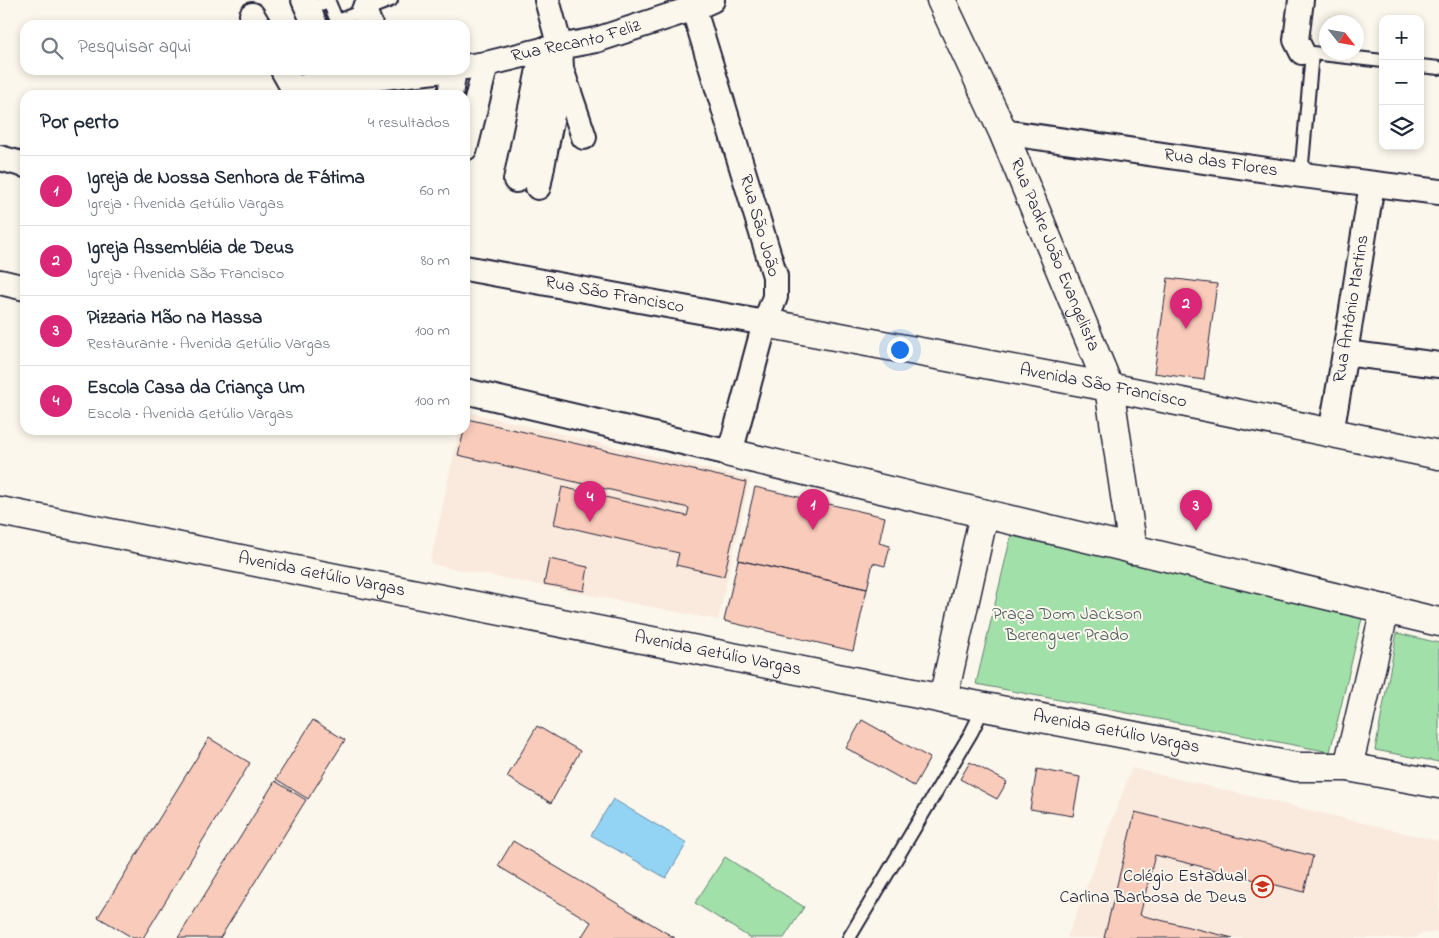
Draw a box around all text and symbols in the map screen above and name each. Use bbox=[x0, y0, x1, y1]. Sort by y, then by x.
street label: Rua Recanto Feliz bbox=[509, 13, 645, 70]
north arrow bbox=[1319, 15, 1364, 60]
map controls bbox=[1379, 15, 1424, 150]
button: + bbox=[1379, 15, 1424, 60]
search box bbox=[20, 20, 470, 75]
icon: search bbox=[38, 34, 66, 62]
text: Pesquisar aqui bbox=[78, 34, 191, 61]
button: − bbox=[1379, 60, 1424, 105]
button: layers bbox=[1379, 105, 1424, 150]
text: Por perto bbox=[40, 108, 119, 138]
text: 4 resultados bbox=[368, 111, 450, 135]
street label: Rua das Flores bbox=[1162, 142, 1279, 185]
street label: Rua Padre João Evangelista bbox=[1002, 154, 1106, 355]
text: Igreja de Nossa Senhora de Fátima bbox=[87, 165, 365, 192]
street label: Rua São João bbox=[732, 172, 786, 280]
text: 1 bbox=[53, 179, 59, 203]
text: 60 m bbox=[420, 179, 450, 203]
text: Igreja · Avenida Getúlio Vargas bbox=[87, 192, 284, 216]
street label: Rua Antônio Martins bbox=[1327, 233, 1377, 385]
text: Igreja Assembléia de Deus bbox=[87, 235, 294, 262]
text: 2 bbox=[52, 249, 60, 273]
text: 80 m bbox=[421, 249, 450, 273]
text: Igreja · Avenida São Francisco bbox=[87, 262, 284, 286]
street label: Rua São Francisco bbox=[543, 270, 686, 321]
pin: 2 bbox=[1170, 288, 1202, 329]
text: Pizzaria Mão na Massa bbox=[87, 305, 262, 332]
text: 3 bbox=[53, 319, 59, 343]
text: 100 m bbox=[415, 319, 450, 343]
text: Restaurante · Avenida Getúlio Vargas bbox=[87, 332, 330, 356]
your location bbox=[887, 337, 913, 363]
street label: Avenida São Francisco bbox=[1017, 358, 1189, 416]
text: Escola Casa da Criança Um bbox=[87, 375, 305, 402]
text: 4 bbox=[53, 389, 59, 413]
text: 100 m bbox=[415, 389, 450, 413]
text: Escola · Avenida Getúlio Vargas bbox=[87, 402, 293, 426]
pin: 4 bbox=[574, 481, 606, 522]
pin: 1 bbox=[797, 489, 829, 530]
pin: 3 bbox=[1180, 490, 1212, 531]
street label: Avenida Getúlio Vargas bbox=[236, 546, 407, 604]
park label: Praça Dom Jackson Berenguer Prado bbox=[992, 602, 1142, 650]
street label: Avenida Getúlio Vargas bbox=[632, 625, 804, 683]
street label: Avenida Getúlio Vargas bbox=[1030, 704, 1202, 761]
place label: Colégio Estadual Carlina Barbosa de Deus bbox=[1059, 864, 1247, 911]
school or university icon: Colégio Estadual Carlina Barbosa de Deus bbox=[1251, 875, 1275, 899]

